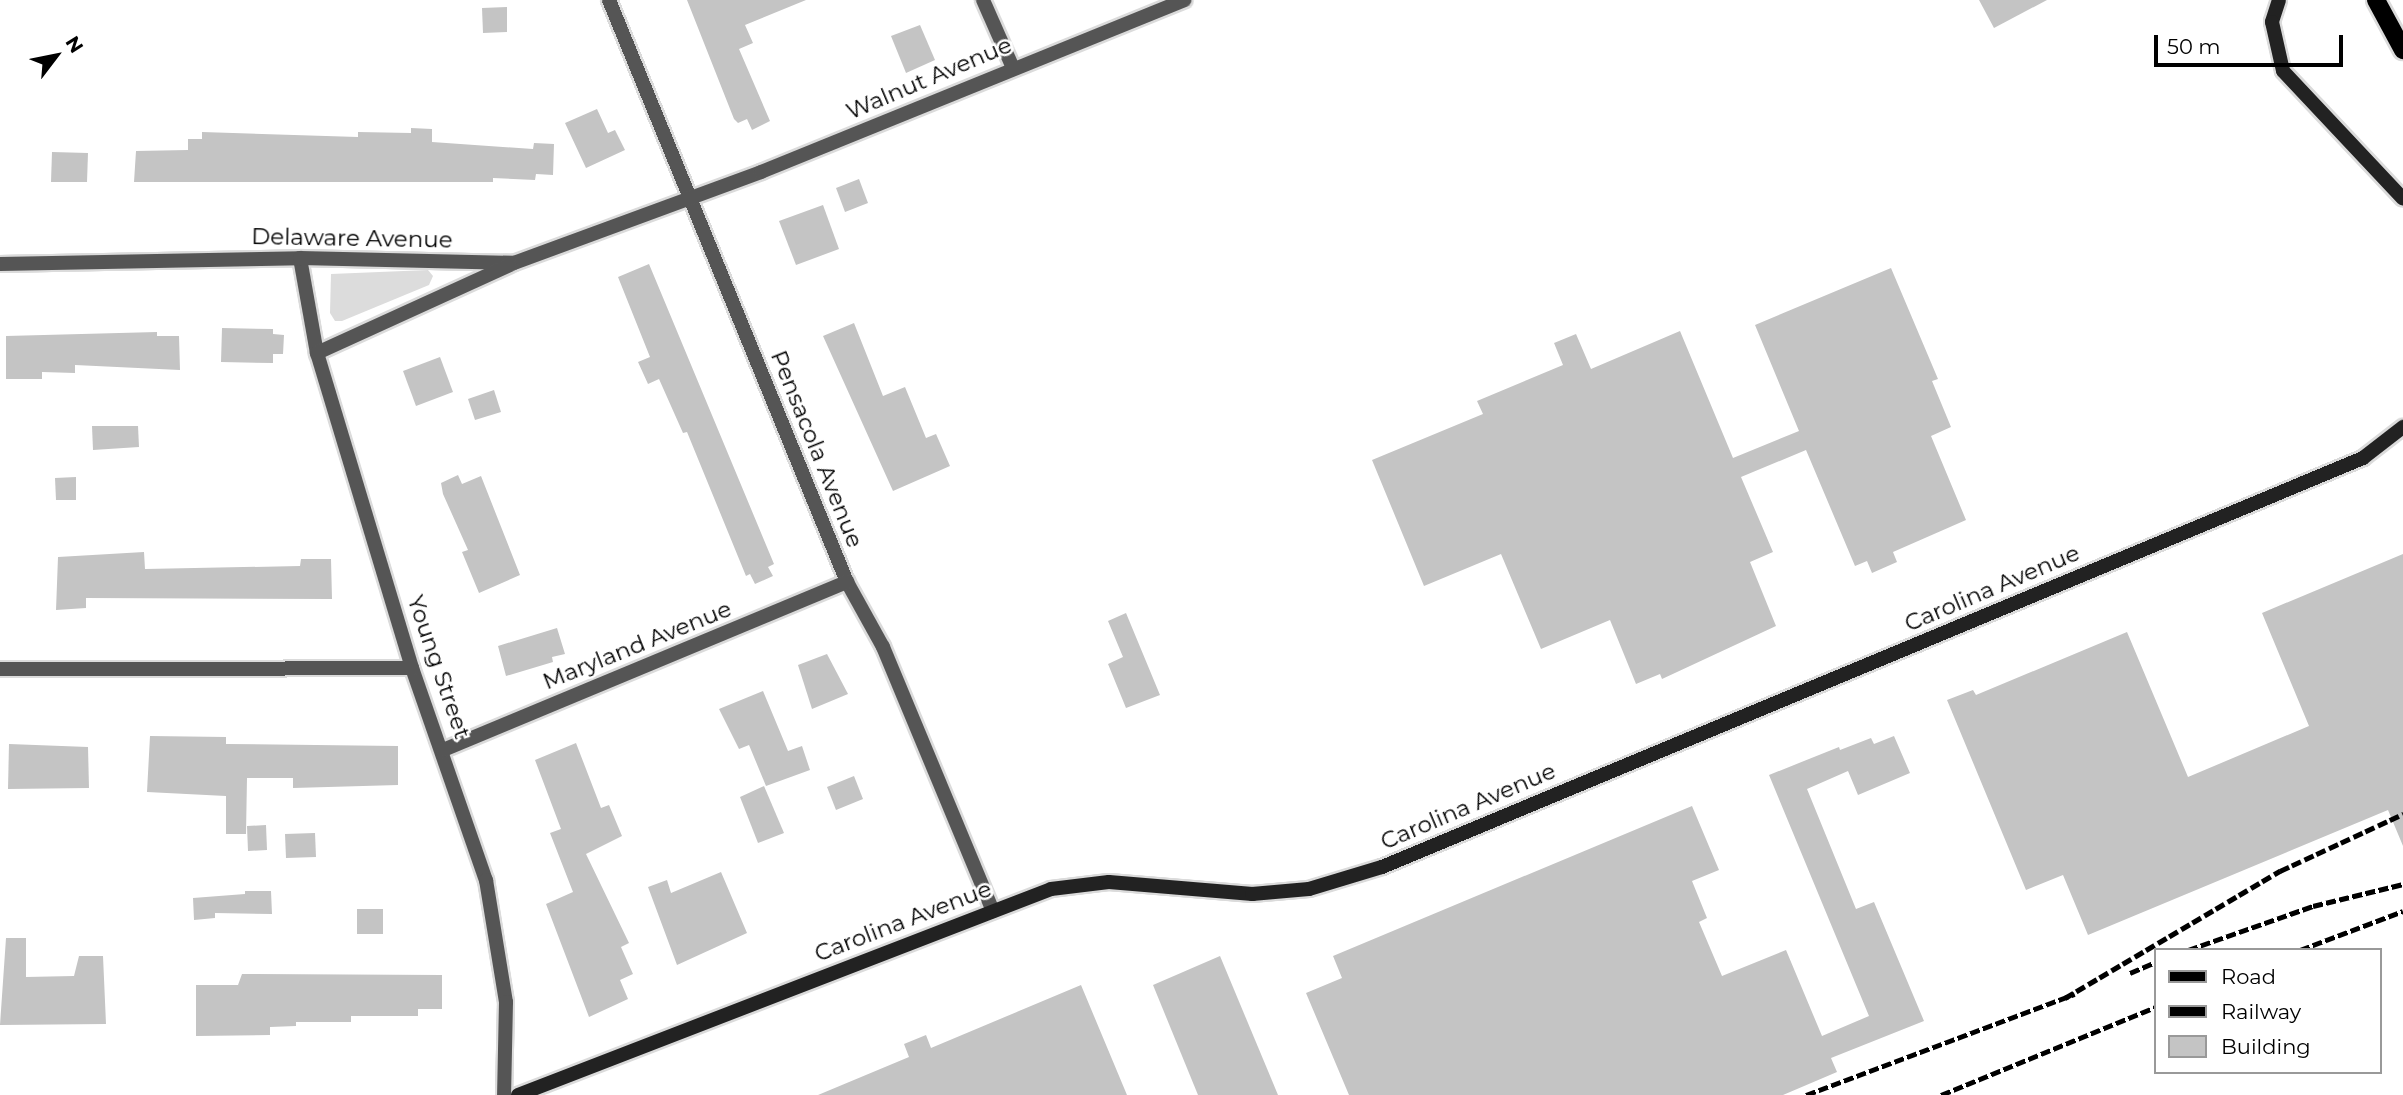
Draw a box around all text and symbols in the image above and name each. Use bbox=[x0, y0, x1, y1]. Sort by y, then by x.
north arrow bbox=[21, 21, 91, 91]
scale bar bbox=[2158, 21, 2347, 65]
street label: Walnut Avenue bbox=[842, 31, 1016, 125]
text: N bbox=[60, 32, 88, 57]
text: 50 m bbox=[2167, 34, 2221, 59]
street label: Delaware Avenue bbox=[251, 222, 453, 254]
street label: Pensacola Avenue bbox=[765, 346, 869, 552]
street label: Carolina Avenue bbox=[1900, 539, 2084, 637]
street label: Young Street bbox=[402, 592, 476, 742]
street label: Maryland Avenue bbox=[539, 595, 735, 695]
street label: Carolina Avenue bbox=[1376, 757, 1560, 855]
street label: Carolina Avenue bbox=[811, 875, 995, 967]
legend bbox=[2154, 948, 2382, 1074]
text: Road bbox=[2221, 964, 2276, 989]
text: Railway bbox=[2221, 999, 2301, 1024]
text: Building bbox=[2221, 1034, 2311, 1059]

